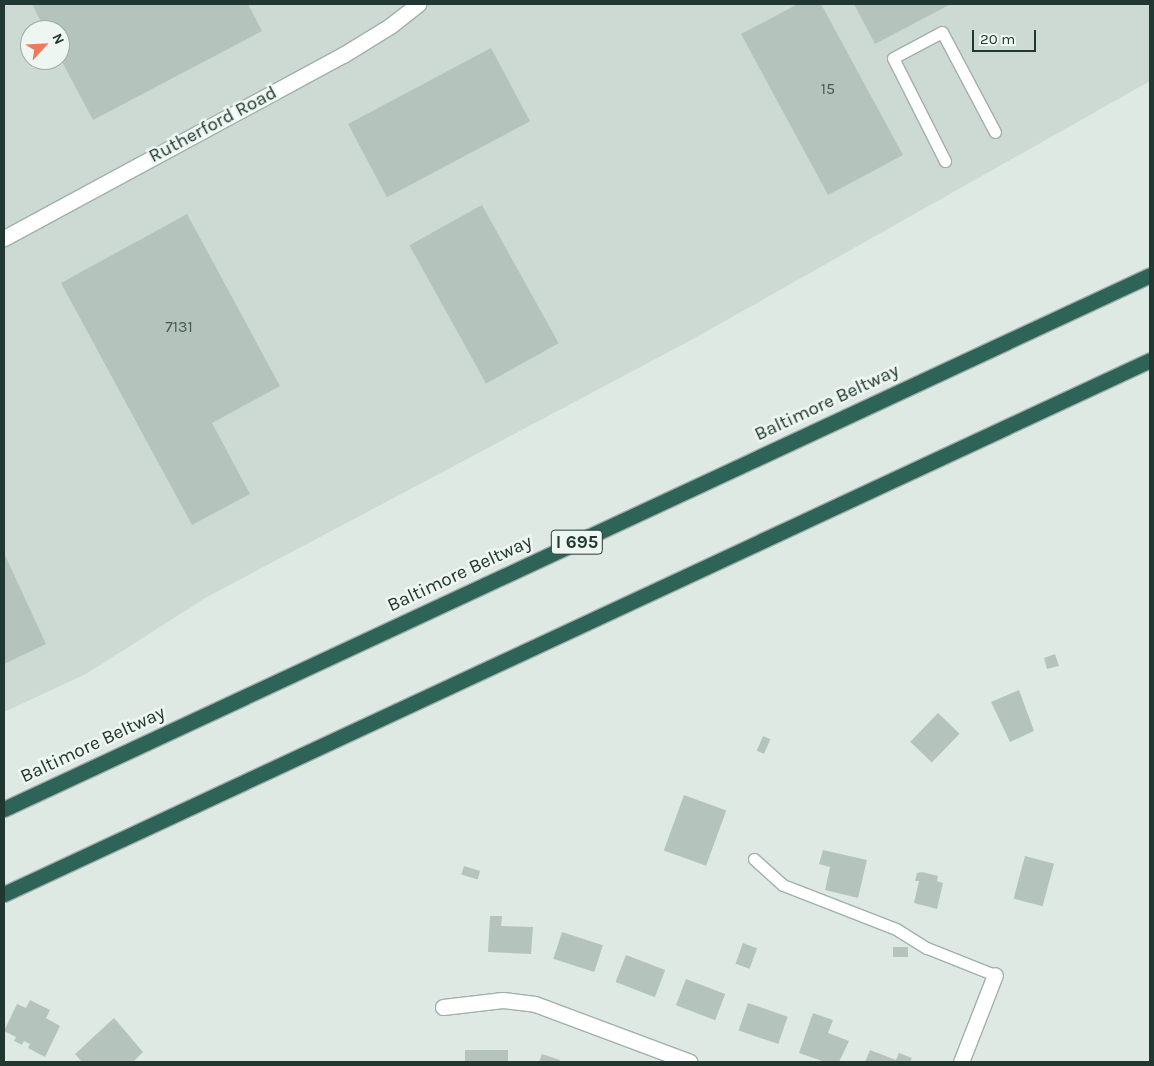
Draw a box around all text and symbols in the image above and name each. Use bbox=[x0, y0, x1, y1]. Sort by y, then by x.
north arrow bbox=[20, 20, 70, 70]
scale bar bbox=[974, 20, 1038, 52]
text: 20 m bbox=[980, 30, 1015, 48]
text: N bbox=[48, 31, 68, 47]
house number: 15 bbox=[821, 79, 835, 99]
street label: Rutherford Road bbox=[145, 82, 281, 168]
house number: 7131 bbox=[165, 317, 193, 337]
street label: Baltimore Beltway bbox=[751, 360, 903, 446]
road number: I 695 bbox=[551, 526, 603, 558]
street label: Baltimore Beltway bbox=[384, 531, 536, 617]
street label: Baltimore Beltway bbox=[17, 702, 169, 788]

